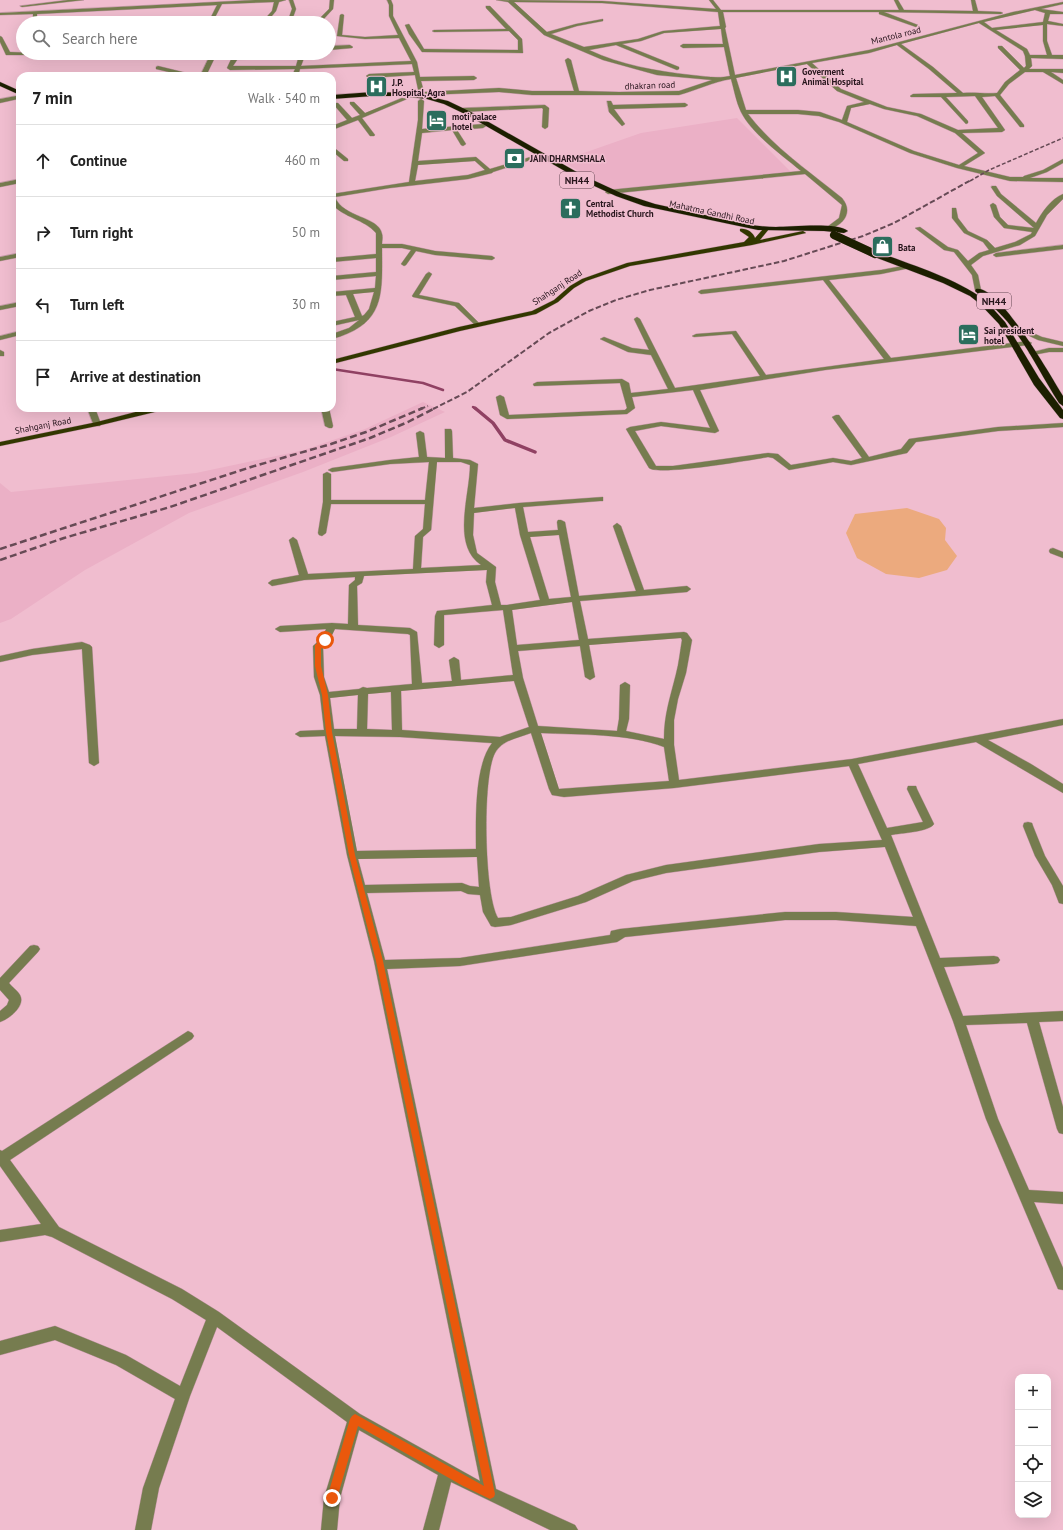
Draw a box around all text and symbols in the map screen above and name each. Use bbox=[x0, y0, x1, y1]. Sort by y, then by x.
search box bbox=[16, 16, 336, 60]
street label: Mantola road bbox=[870, 23, 922, 47]
icon: search bbox=[30, 27, 52, 49]
text: Search here bbox=[62, 29, 138, 48]
hospital icon: Goverment Animal Hospital bbox=[773, 63, 799, 89]
place label: Goverment Animal Hospital bbox=[802, 66, 864, 87]
hospital icon: J.P. Hospital, Agra bbox=[363, 74, 389, 100]
place label: J.P. Hospital, Agra bbox=[391, 77, 446, 98]
street label: dhakran road bbox=[625, 79, 676, 91]
text: 7 min bbox=[32, 87, 73, 109]
text: Walk · 540 m bbox=[248, 90, 320, 107]
hotel icon: moti palace hotel bbox=[423, 108, 449, 134]
place label: moti palace hotel bbox=[452, 111, 497, 132]
bank icon: JAIN DHARMSHALA bbox=[502, 145, 528, 171]
icon: ahead bbox=[32, 150, 54, 172]
text: Continue bbox=[70, 151, 127, 170]
text: 460 m bbox=[285, 152, 320, 169]
place label: JAIN DHARMSHALA bbox=[529, 153, 606, 164]
road number: NH44 bbox=[560, 172, 594, 188]
church icon: Central Methodist Church bbox=[558, 195, 584, 221]
place label: Central Methodist Church bbox=[586, 198, 654, 219]
street label: Mahatma Gandhi Road bbox=[668, 198, 756, 226]
icon: right bbox=[32, 222, 54, 244]
text: Turn right bbox=[70, 223, 133, 242]
text: 50 m bbox=[292, 224, 320, 241]
shop icon: Bata bbox=[870, 234, 896, 260]
place label: Bata bbox=[898, 242, 916, 253]
street label: Shahganj Road bbox=[530, 267, 584, 307]
road number: NH44 bbox=[977, 293, 1011, 309]
icon: left bbox=[32, 294, 54, 316]
text: Turn left bbox=[70, 295, 124, 314]
text: 30 m bbox=[292, 296, 320, 313]
hotel icon: Sai president hotel bbox=[955, 322, 981, 348]
place label: Sai president hotel bbox=[984, 325, 1035, 346]
icon: arrive bbox=[32, 366, 54, 388]
text: Arrive at destination bbox=[70, 367, 201, 386]
street label: Shahganj Road bbox=[14, 414, 72, 436]
route start bbox=[316, 631, 334, 649]
map controls bbox=[1015, 1374, 1051, 1518]
button: + bbox=[1015, 1374, 1051, 1410]
button: − bbox=[1015, 1410, 1051, 1446]
button: locate bbox=[1015, 1446, 1051, 1482]
button: layers bbox=[1015, 1482, 1051, 1518]
route end bbox=[323, 1489, 341, 1507]

